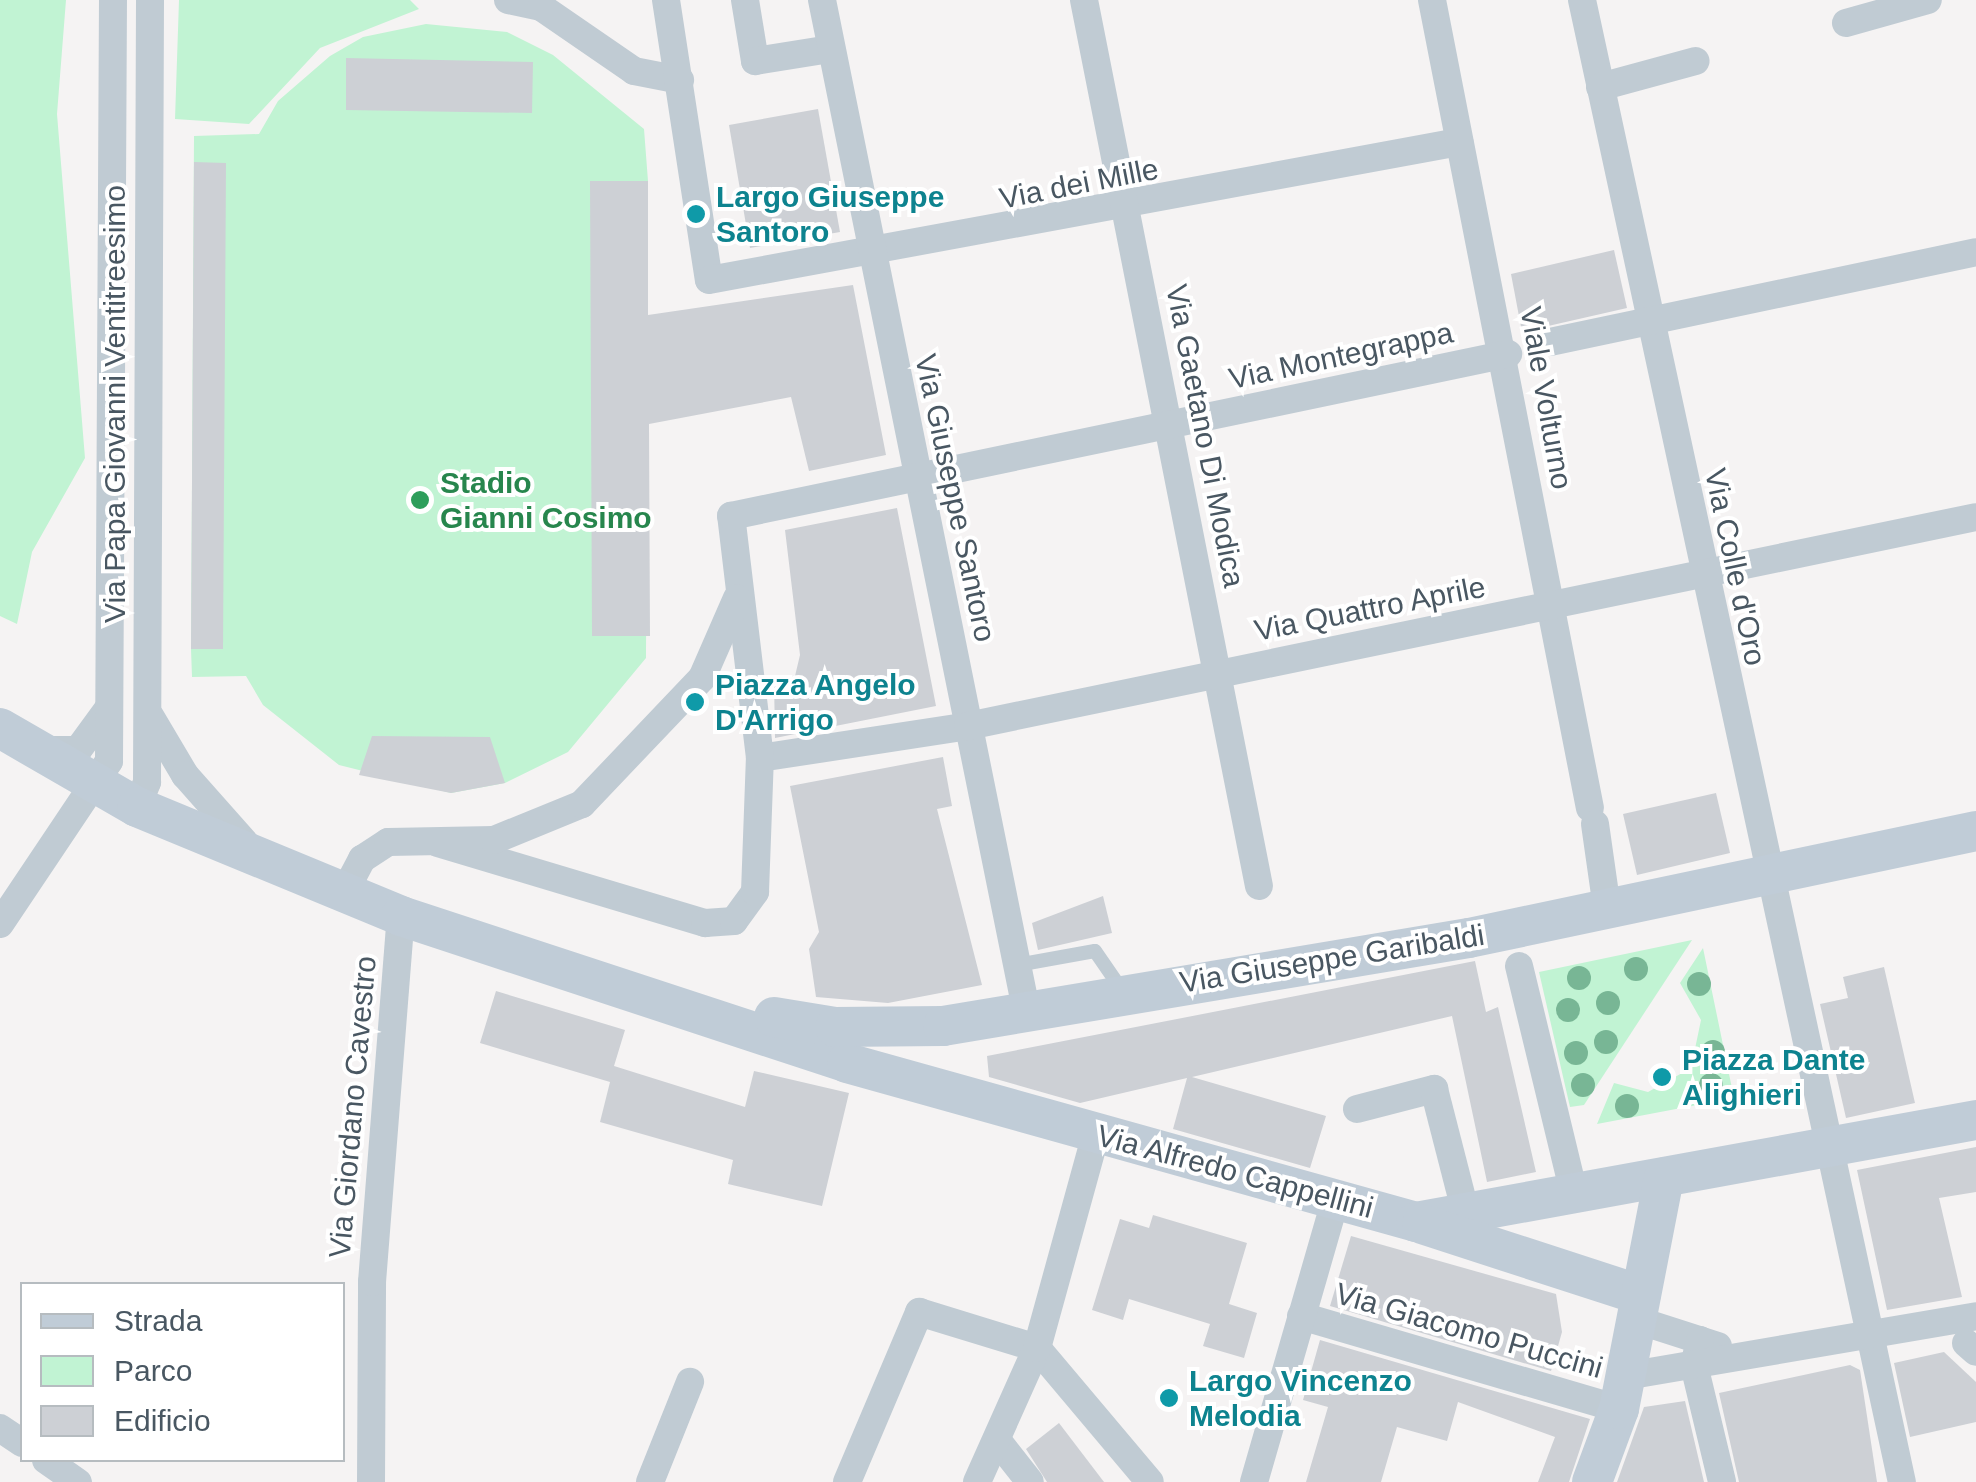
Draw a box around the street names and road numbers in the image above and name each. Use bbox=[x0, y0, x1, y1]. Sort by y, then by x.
street label: Via dei Mille bbox=[996, 151, 1162, 217]
street label: Via Papa Giovanni Ventitreesimo bbox=[97, 185, 133, 623]
street label: Via Gaetano Di Modica bbox=[1158, 281, 1252, 591]
street label: Viale Volturno bbox=[1512, 304, 1580, 492]
street label: Via Montegrappa bbox=[1226, 315, 1456, 397]
street label: Via Giuseppe Santoro bbox=[907, 351, 1003, 645]
street label: Via Colle d'Oro bbox=[1697, 465, 1773, 669]
street label: Via Quattro Aprile bbox=[1251, 569, 1489, 649]
street label: Via Giuseppe Garibaldi bbox=[1177, 917, 1487, 1001]
street label: Via Giordano Cavestro bbox=[322, 955, 384, 1259]
street label: Via Alfredo Cappellini bbox=[1092, 1118, 1378, 1226]
street label: Via Giacomo Puccini bbox=[1331, 1276, 1607, 1386]

